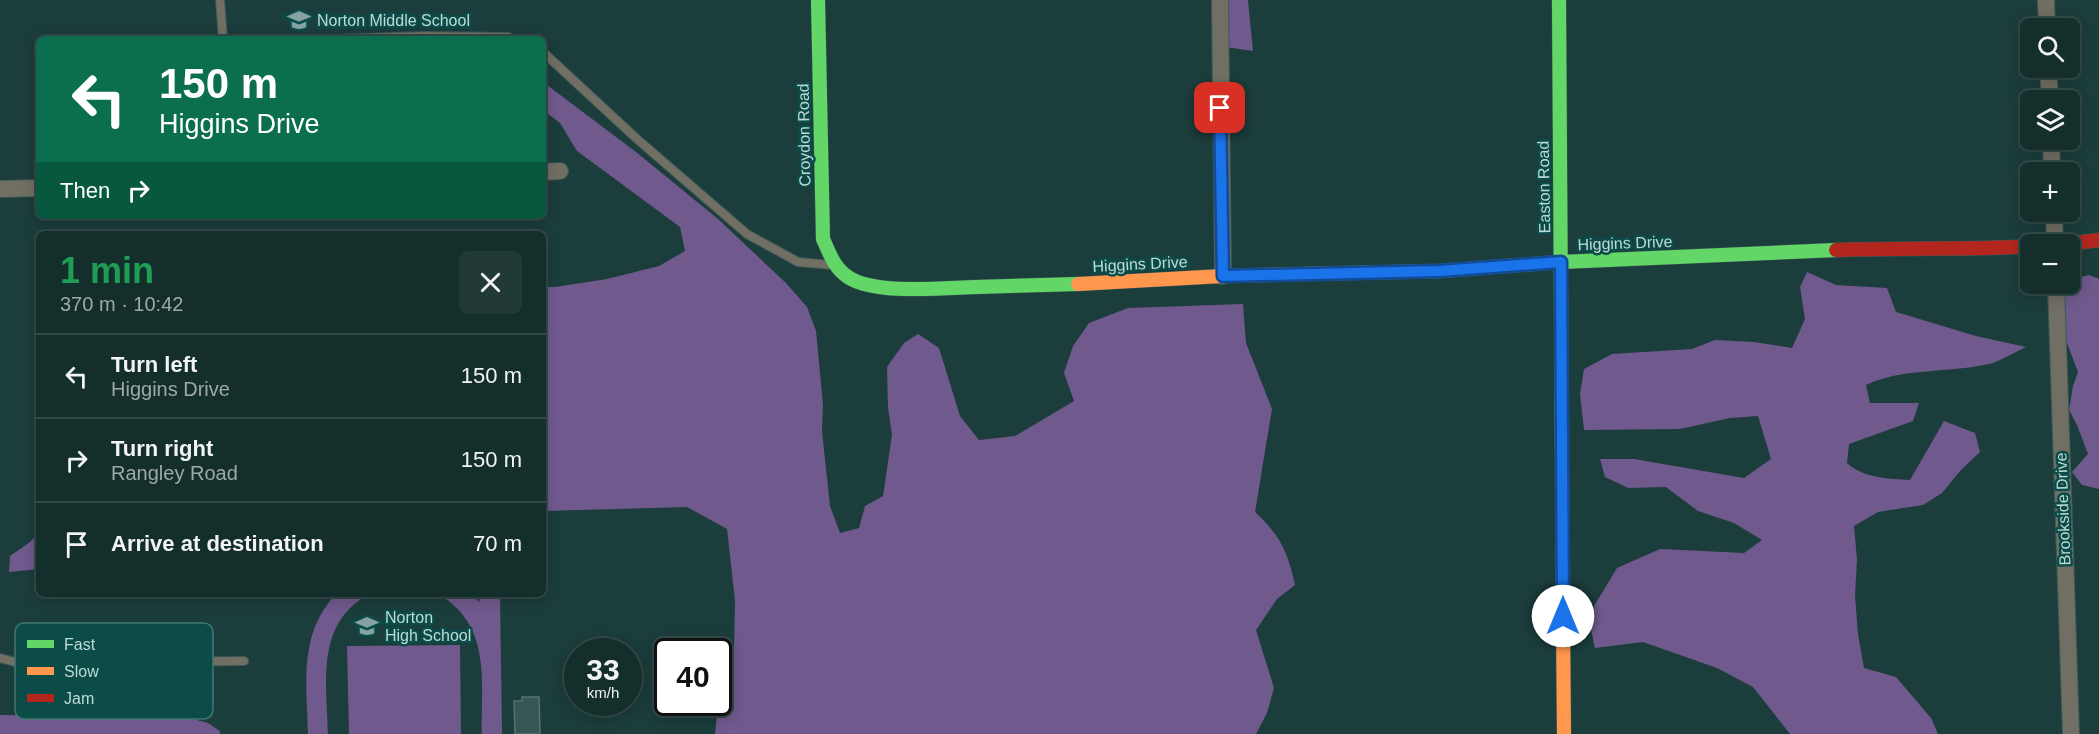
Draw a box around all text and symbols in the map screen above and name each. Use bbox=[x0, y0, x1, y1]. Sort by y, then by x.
school or university icon: Norton Middle School bbox=[286, 7, 312, 33]
place label: Norton Middle School bbox=[317, 12, 470, 29]
map controls bbox=[2020, 18, 2080, 294]
button: search bbox=[2020, 18, 2080, 78]
icon: left bbox=[60, 60, 138, 138]
text: 150 m bbox=[159, 60, 278, 107]
pin bbox=[1194, 82, 1245, 133]
street label: Croydon Road bbox=[795, 83, 813, 187]
button: layers bbox=[2020, 90, 2080, 150]
icon: arrive bbox=[1203, 91, 1236, 124]
text: Higgins Drive bbox=[159, 109, 320, 139]
street label: Easton Road bbox=[1535, 141, 1553, 233]
button: + bbox=[2020, 162, 2080, 222]
icon: right bbox=[122, 174, 155, 207]
text: Then bbox=[60, 178, 110, 203]
street label: Higgins Drive bbox=[1577, 233, 1673, 253]
button: − bbox=[2020, 234, 2080, 294]
text: 1 min bbox=[60, 250, 154, 291]
button: close bbox=[459, 251, 522, 314]
street label: Higgins Drive bbox=[1092, 253, 1188, 275]
text: 370 m · 10:42 bbox=[60, 293, 183, 315]
text: Turn left bbox=[111, 352, 197, 377]
icon: left bbox=[60, 360, 93, 393]
text: 150 m bbox=[461, 363, 522, 388]
text: Higgins Drive bbox=[111, 378, 230, 400]
text: Turn right bbox=[111, 436, 213, 461]
icon: right bbox=[60, 444, 93, 477]
text: 150 m bbox=[461, 447, 522, 472]
street label: Brookside Drive bbox=[2053, 452, 2073, 566]
text: Rangley Road bbox=[111, 462, 238, 484]
icon: arrive bbox=[60, 528, 93, 561]
text: Arrive at destination bbox=[111, 531, 324, 556]
text: 70 m bbox=[473, 531, 522, 556]
position arrow bbox=[1531, 584, 1595, 648]
place label: Norton High School bbox=[385, 609, 471, 644]
school or university icon: Norton High School bbox=[354, 613, 380, 639]
legend bbox=[15, 623, 213, 719]
text: Fast bbox=[64, 636, 96, 653]
speed limit sign: 40 bbox=[654, 638, 732, 716]
text: 33 bbox=[586, 653, 620, 686]
text: Slow bbox=[64, 663, 99, 680]
text: km/h bbox=[587, 684, 619, 701]
text: Jam bbox=[64, 690, 94, 707]

